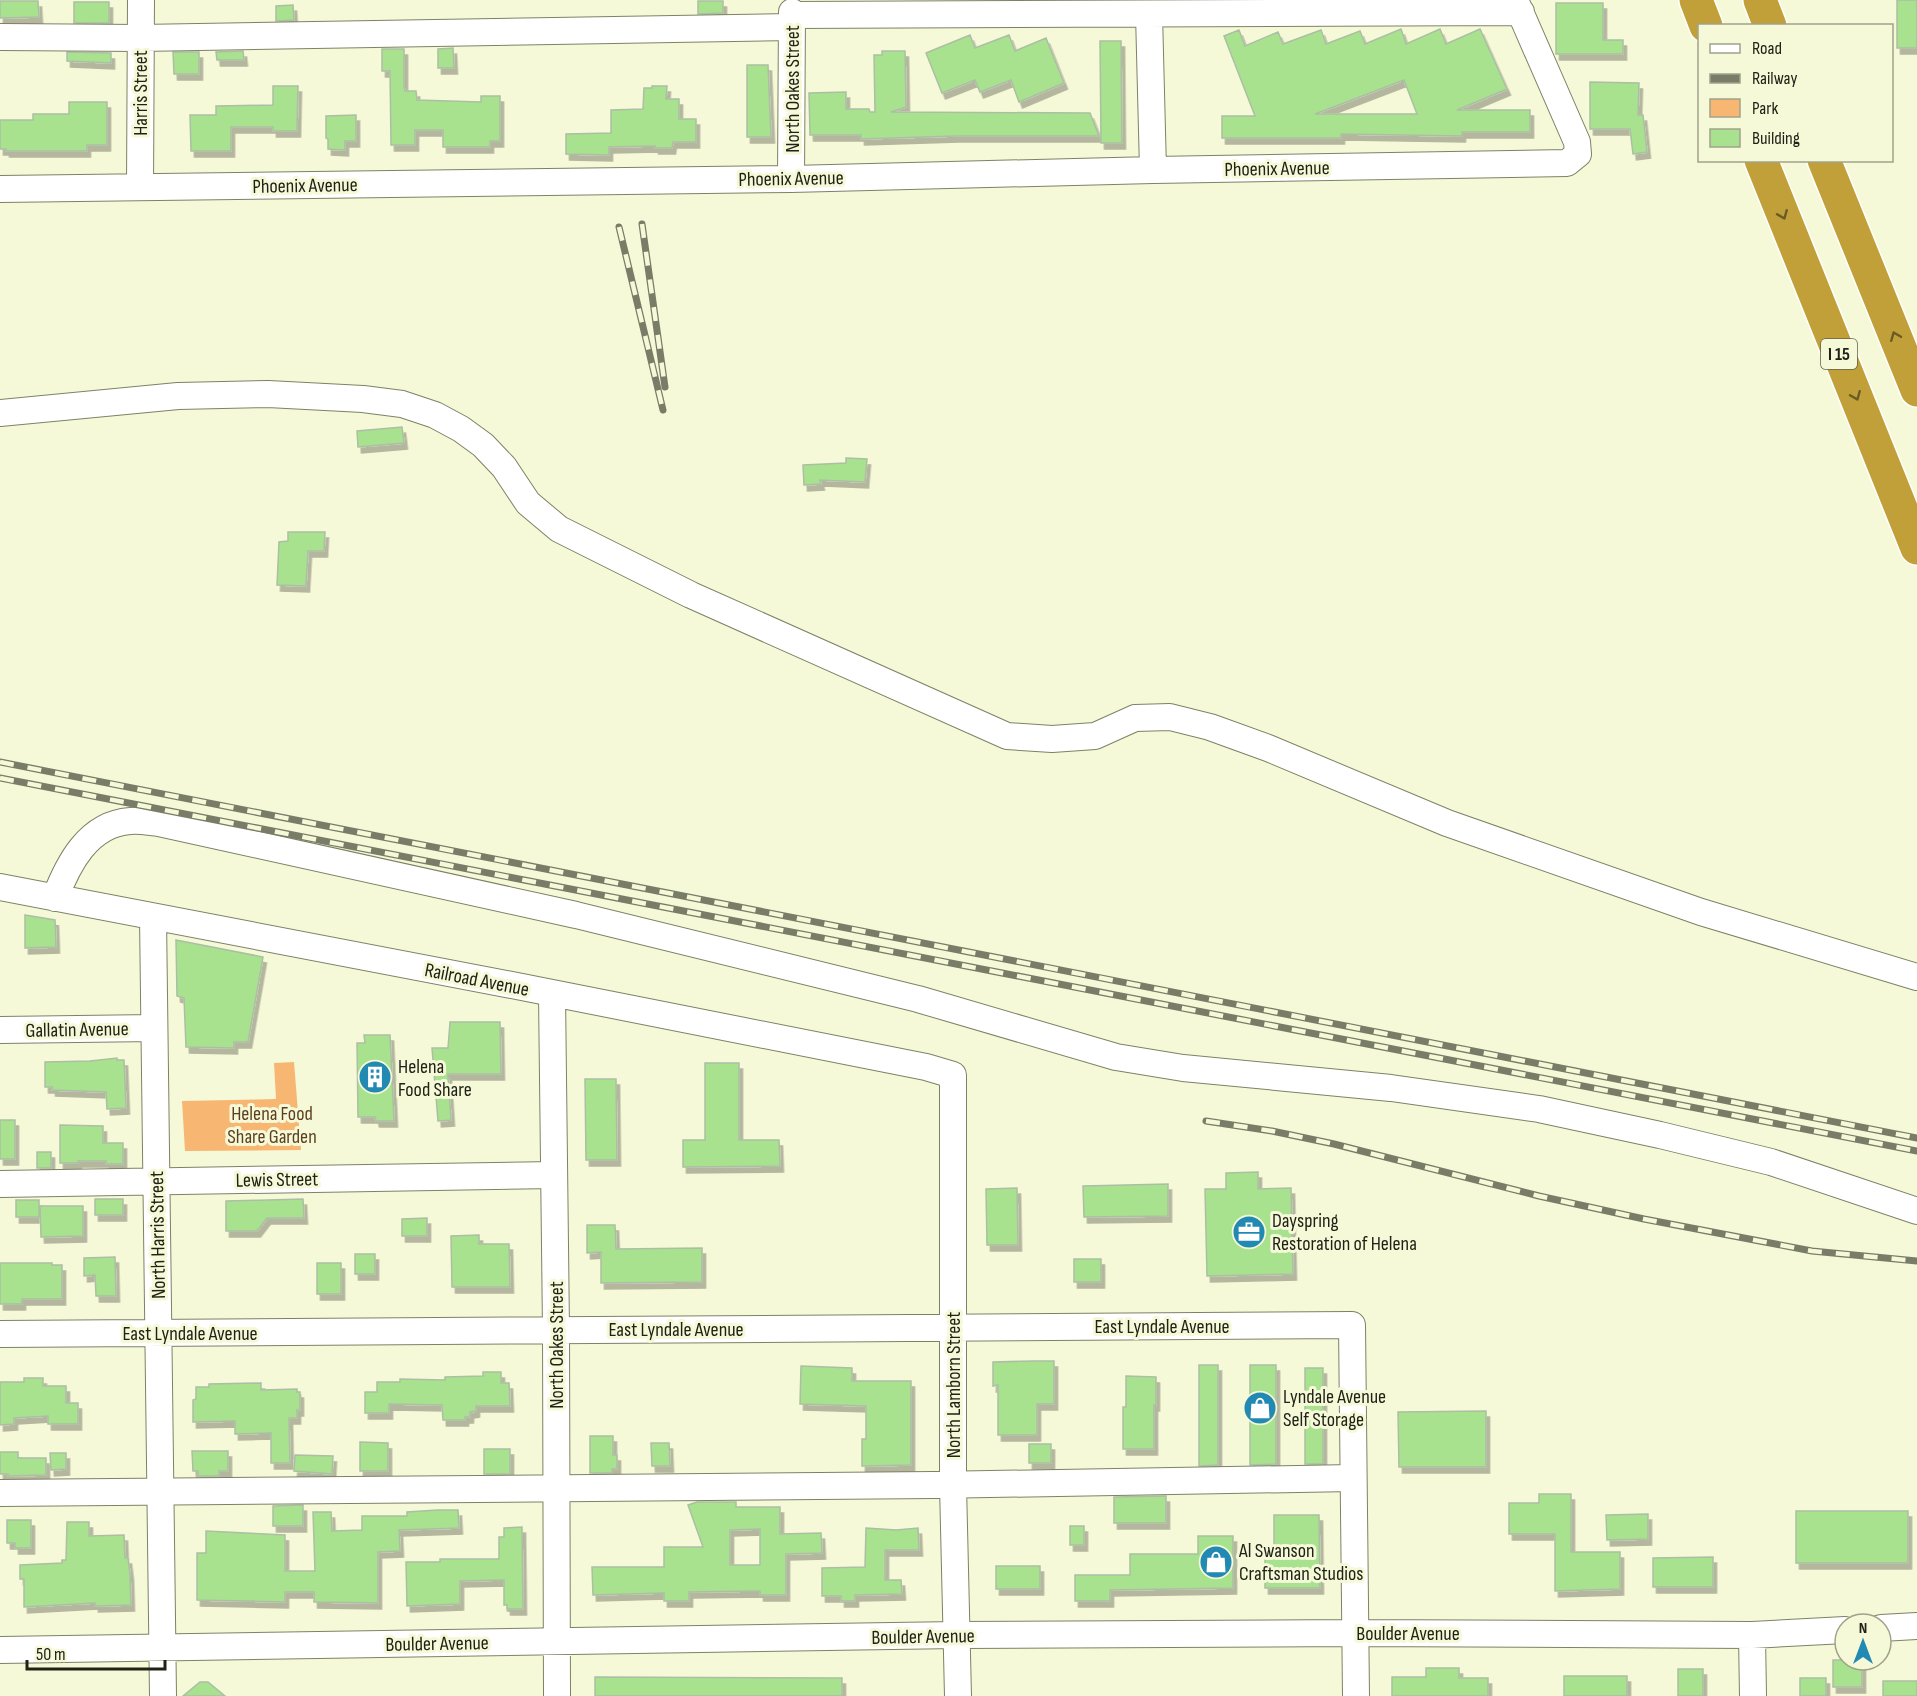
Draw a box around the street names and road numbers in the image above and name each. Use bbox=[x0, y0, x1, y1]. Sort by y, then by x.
street label: North Oakes Street bbox=[781, 25, 805, 153]
street label: Harris Street bbox=[129, 50, 153, 136]
street label: Phoenix Avenue bbox=[1224, 156, 1330, 182]
street label: Phoenix Avenue bbox=[738, 166, 844, 192]
street label: Phoenix Avenue bbox=[252, 173, 358, 199]
road number: I 15 bbox=[1821, 339, 1857, 369]
street label: Railroad Avenue bbox=[423, 958, 531, 1002]
street label: Gallatin Avenue bbox=[25, 1017, 129, 1043]
street label: Lewis Street bbox=[235, 1167, 319, 1193]
street label: North Harris Street bbox=[145, 1171, 171, 1299]
street label: North Oakes Street bbox=[545, 1281, 569, 1409]
street label: North Lamborn Street bbox=[942, 1312, 966, 1458]
street label: East Lyndale Avenue bbox=[1094, 1315, 1230, 1339]
street label: East Lyndale Avenue bbox=[608, 1318, 744, 1342]
street label: East Lyndale Avenue bbox=[122, 1322, 258, 1346]
street label: Boulder Avenue bbox=[1356, 1622, 1460, 1646]
street label: Boulder Avenue bbox=[871, 1624, 975, 1650]
street label: Boulder Avenue bbox=[385, 1631, 489, 1657]

